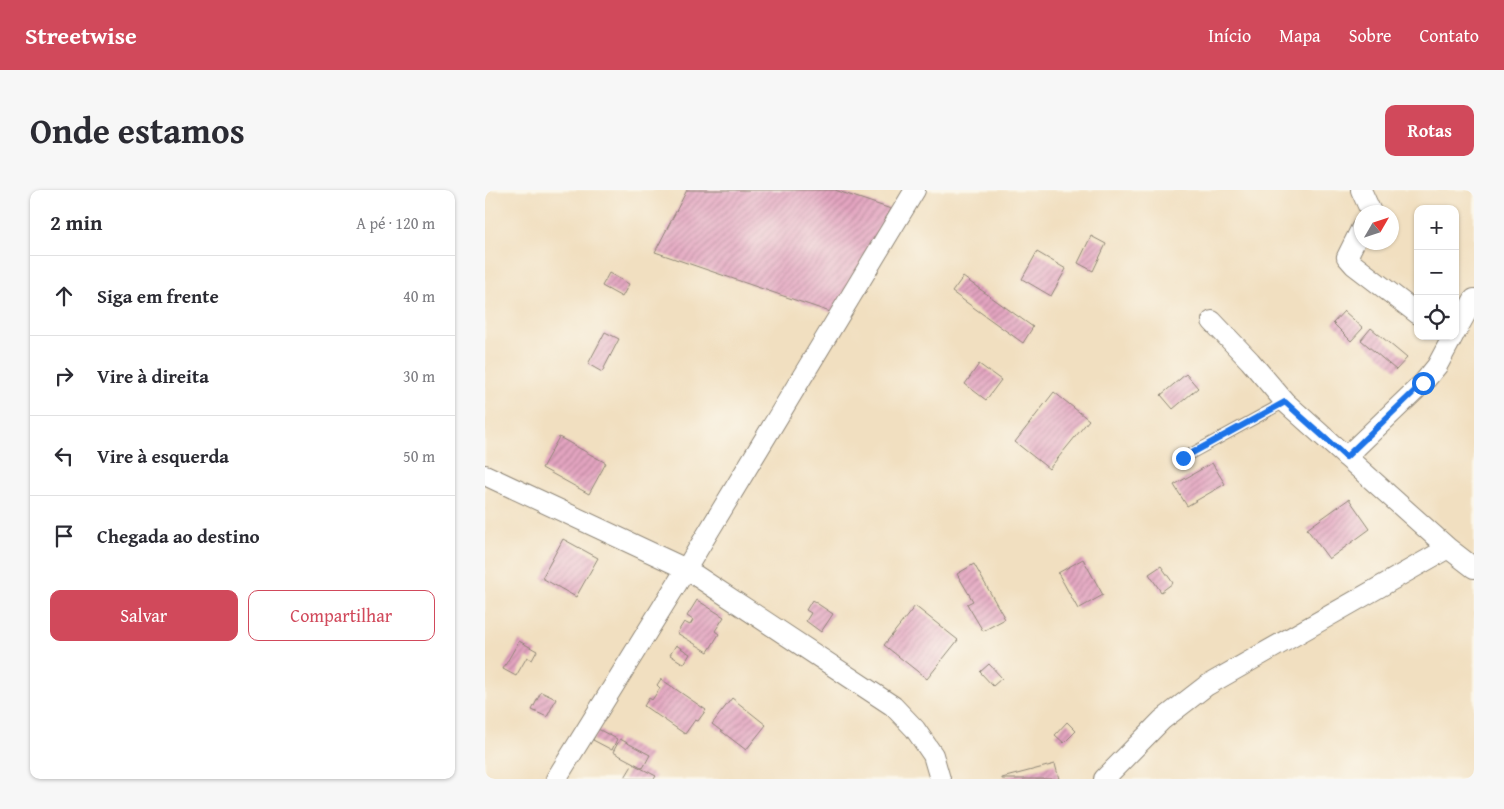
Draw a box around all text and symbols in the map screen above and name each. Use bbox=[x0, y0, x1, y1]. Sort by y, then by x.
text: Streetwise bbox=[25, 18, 137, 53]
text: Início bbox=[1208, 22, 1251, 49]
text: Mapa bbox=[1279, 22, 1321, 49]
text: Sobre bbox=[1349, 22, 1392, 49]
text: Contato bbox=[1420, 22, 1479, 49]
text: Onde estamos bbox=[30, 105, 245, 156]
button: Rotas bbox=[1385, 105, 1474, 156]
north arrow bbox=[1354, 205, 1399, 250]
map controls bbox=[1414, 205, 1459, 340]
button: + bbox=[1414, 205, 1459, 250]
text: 2 min bbox=[50, 207, 102, 238]
text: A pé · 120 m bbox=[356, 211, 435, 235]
button: − bbox=[1414, 250, 1459, 295]
icon: ahead bbox=[50, 282, 78, 310]
text: Siga em frente bbox=[97, 282, 219, 310]
text: 40 m bbox=[403, 284, 435, 308]
button: locate bbox=[1414, 295, 1459, 340]
icon: right bbox=[50, 362, 78, 390]
text: Vire à direita bbox=[97, 362, 209, 390]
text: 30 m bbox=[403, 364, 435, 388]
route start bbox=[1412, 372, 1435, 395]
icon: left bbox=[50, 442, 78, 470]
text: Vire à esquerda bbox=[97, 442, 229, 470]
text: 50 m bbox=[403, 444, 435, 468]
route end bbox=[1172, 447, 1195, 470]
icon: arrive bbox=[50, 522, 78, 550]
text: Chegada ao destino bbox=[97, 522, 260, 550]
button: Salvar bbox=[50, 590, 238, 641]
button: Compartilhar bbox=[248, 590, 435, 641]

